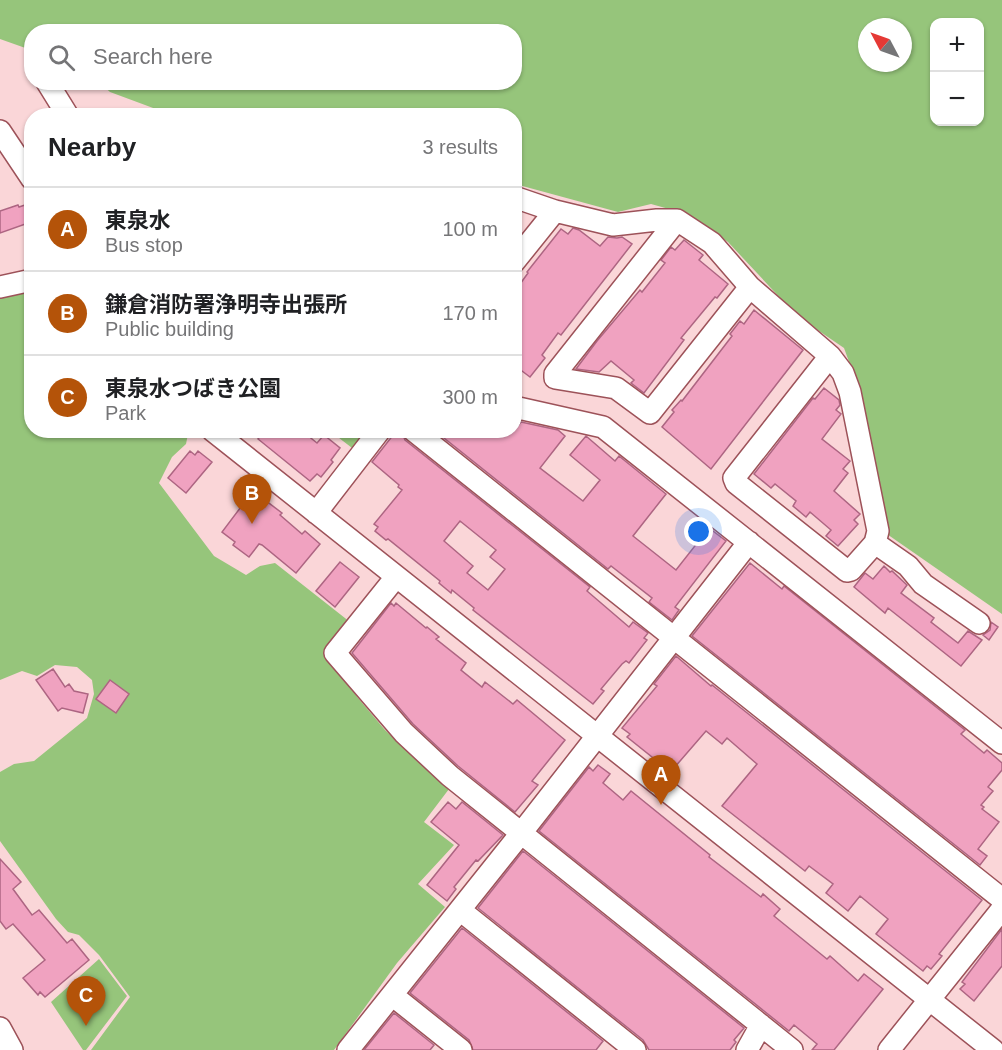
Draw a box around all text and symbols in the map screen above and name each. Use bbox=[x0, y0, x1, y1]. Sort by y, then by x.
north arrow bbox=[858, 18, 912, 72]
map controls bbox=[930, 18, 984, 126]
button: + bbox=[930, 18, 984, 72]
search box bbox=[24, 24, 522, 90]
icon: search bbox=[45, 41, 78, 74]
text: Search here bbox=[93, 44, 213, 69]
button: − bbox=[930, 72, 984, 126]
text: Nearby bbox=[48, 132, 136, 162]
text: 3 results bbox=[422, 136, 498, 158]
text: 東泉水 bbox=[105, 208, 171, 233]
text: A bbox=[60, 218, 75, 240]
text: 100 m bbox=[442, 218, 498, 240]
text: Bus stop bbox=[105, 234, 183, 256]
text: 鎌倉消防署浄明寺出張所 bbox=[105, 292, 347, 317]
text: B bbox=[60, 302, 75, 324]
text: 170 m bbox=[442, 302, 498, 324]
text: Public building bbox=[105, 318, 234, 340]
text: 東泉水つばき公園 bbox=[105, 376, 281, 401]
text: C bbox=[60, 386, 75, 408]
text: 300 m bbox=[442, 386, 498, 408]
text: Park bbox=[105, 402, 146, 424]
pin: B bbox=[232, 474, 272, 524]
your location bbox=[684, 517, 713, 546]
pin: A bbox=[642, 756, 680, 805]
pin: C bbox=[66, 976, 106, 1026]

